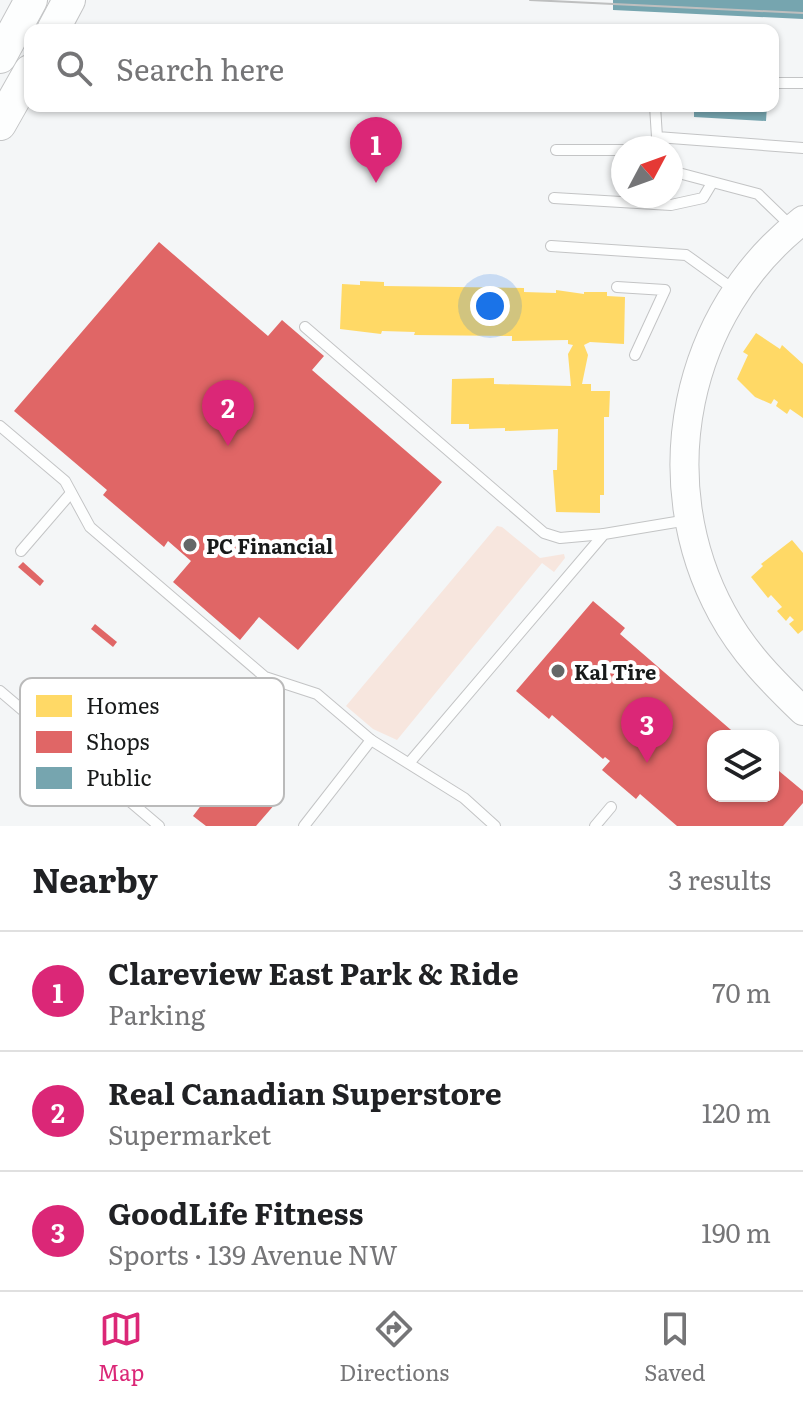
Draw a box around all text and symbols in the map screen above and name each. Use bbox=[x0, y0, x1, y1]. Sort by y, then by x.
search box bbox=[24, 24, 779, 112]
icon: search bbox=[52, 46, 96, 90]
text: Search here bbox=[116, 46, 284, 90]
pin: 1 bbox=[350, 117, 402, 183]
north arrow bbox=[611, 136, 683, 208]
your location bbox=[470, 286, 510, 326]
pin: 2 bbox=[202, 380, 254, 446]
place label: PC Financial bbox=[206, 530, 333, 560]
marker: PC Financial bbox=[181, 536, 199, 554]
place label: Kal Tire bbox=[574, 656, 656, 686]
marker: Kal Tire bbox=[549, 662, 567, 680]
legend bbox=[20, 678, 284, 806]
text: Homes bbox=[86, 688, 159, 721]
pin: 3 bbox=[621, 697, 673, 763]
text: Shops bbox=[86, 724, 150, 757]
map controls bbox=[707, 730, 779, 802]
button: layers bbox=[707, 730, 779, 802]
text: Public bbox=[86, 760, 151, 793]
text: Nearby bbox=[32, 853, 158, 903]
text: 3 results bbox=[668, 859, 771, 898]
text: Clareview East Park & Ride bbox=[108, 950, 519, 994]
text: 1 bbox=[53, 972, 63, 1011]
text: 70 m bbox=[712, 972, 771, 1011]
text: Parking bbox=[108, 994, 205, 1033]
text: Real Canadian Superstore bbox=[108, 1070, 502, 1114]
text: 2 bbox=[51, 1092, 65, 1131]
text: 120 m bbox=[702, 1092, 771, 1131]
text: Supermarket bbox=[108, 1114, 271, 1153]
text: GoodLife Fitness bbox=[108, 1190, 363, 1234]
text: 3 bbox=[51, 1212, 65, 1251]
text: 190 m bbox=[701, 1212, 771, 1251]
text: Sports · 139 Avenue NW bbox=[108, 1234, 398, 1273]
tab: Map bbox=[97, 1307, 144, 1388]
tab: Directions bbox=[339, 1307, 449, 1388]
tab: Saved bbox=[644, 1307, 706, 1388]

